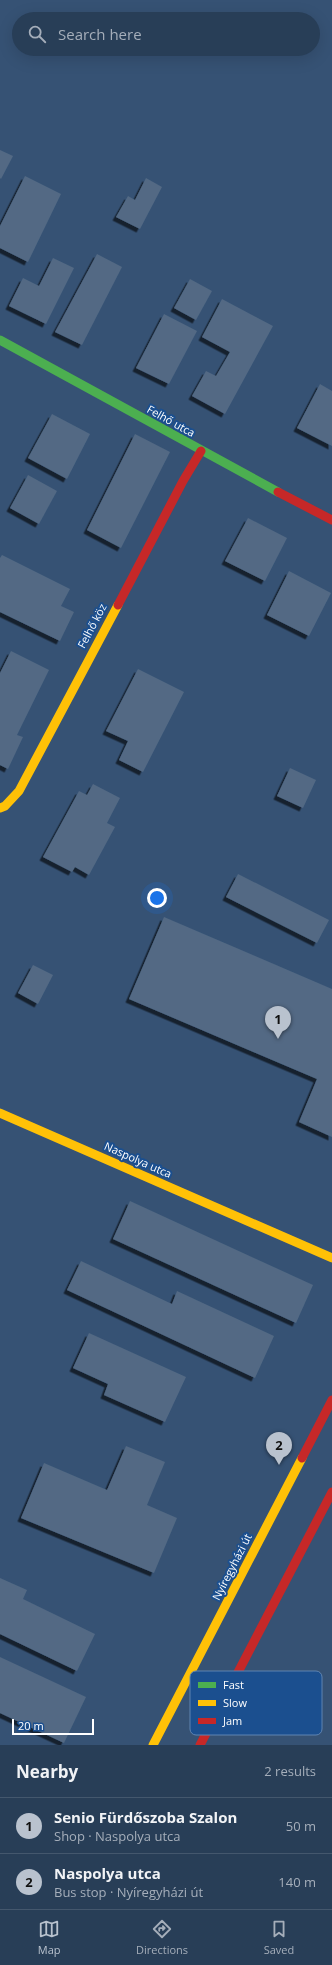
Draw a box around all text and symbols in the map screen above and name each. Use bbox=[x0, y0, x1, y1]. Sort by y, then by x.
search box bbox=[12, 12, 320, 56]
icon: search bbox=[26, 23, 48, 45]
text: Search here bbox=[58, 24, 142, 44]
street label: Felhő utca bbox=[144, 401, 198, 440]
street label: Felhő köz bbox=[74, 601, 110, 651]
your location bbox=[147, 888, 167, 908]
pin: 1 bbox=[265, 1006, 291, 1039]
street label: Naspolya utca bbox=[102, 1138, 174, 1181]
pin: 2 bbox=[266, 1432, 292, 1465]
street label: Nyíregyházi út bbox=[208, 1531, 255, 1603]
legend bbox=[190, 1671, 322, 1735]
text: Fast bbox=[223, 1677, 244, 1692]
text: Slow bbox=[223, 1695, 247, 1710]
text: Jam bbox=[222, 1713, 242, 1728]
scale bar bbox=[12, 1717, 94, 1736]
text: 20 m bbox=[18, 1718, 44, 1733]
text: Nearby bbox=[16, 1760, 78, 1783]
text: 2 results bbox=[264, 1762, 316, 1780]
text: Senio Fürdőszoba Szalon bbox=[54, 1807, 237, 1827]
text: 1 bbox=[25, 1817, 33, 1835]
text: 50 m bbox=[286, 1817, 316, 1835]
text: Shop · Naspolya utca bbox=[54, 1827, 180, 1845]
text: Naspolya utca bbox=[54, 1863, 161, 1883]
text: 2 bbox=[25, 1873, 33, 1891]
text: 140 m bbox=[278, 1873, 316, 1891]
text: Bus stop · Nyíregyházi út bbox=[54, 1883, 203, 1901]
tab: Map bbox=[38, 1918, 61, 1957]
tab: Directions bbox=[136, 1918, 188, 1957]
tab: Saved bbox=[264, 1918, 294, 1957]

